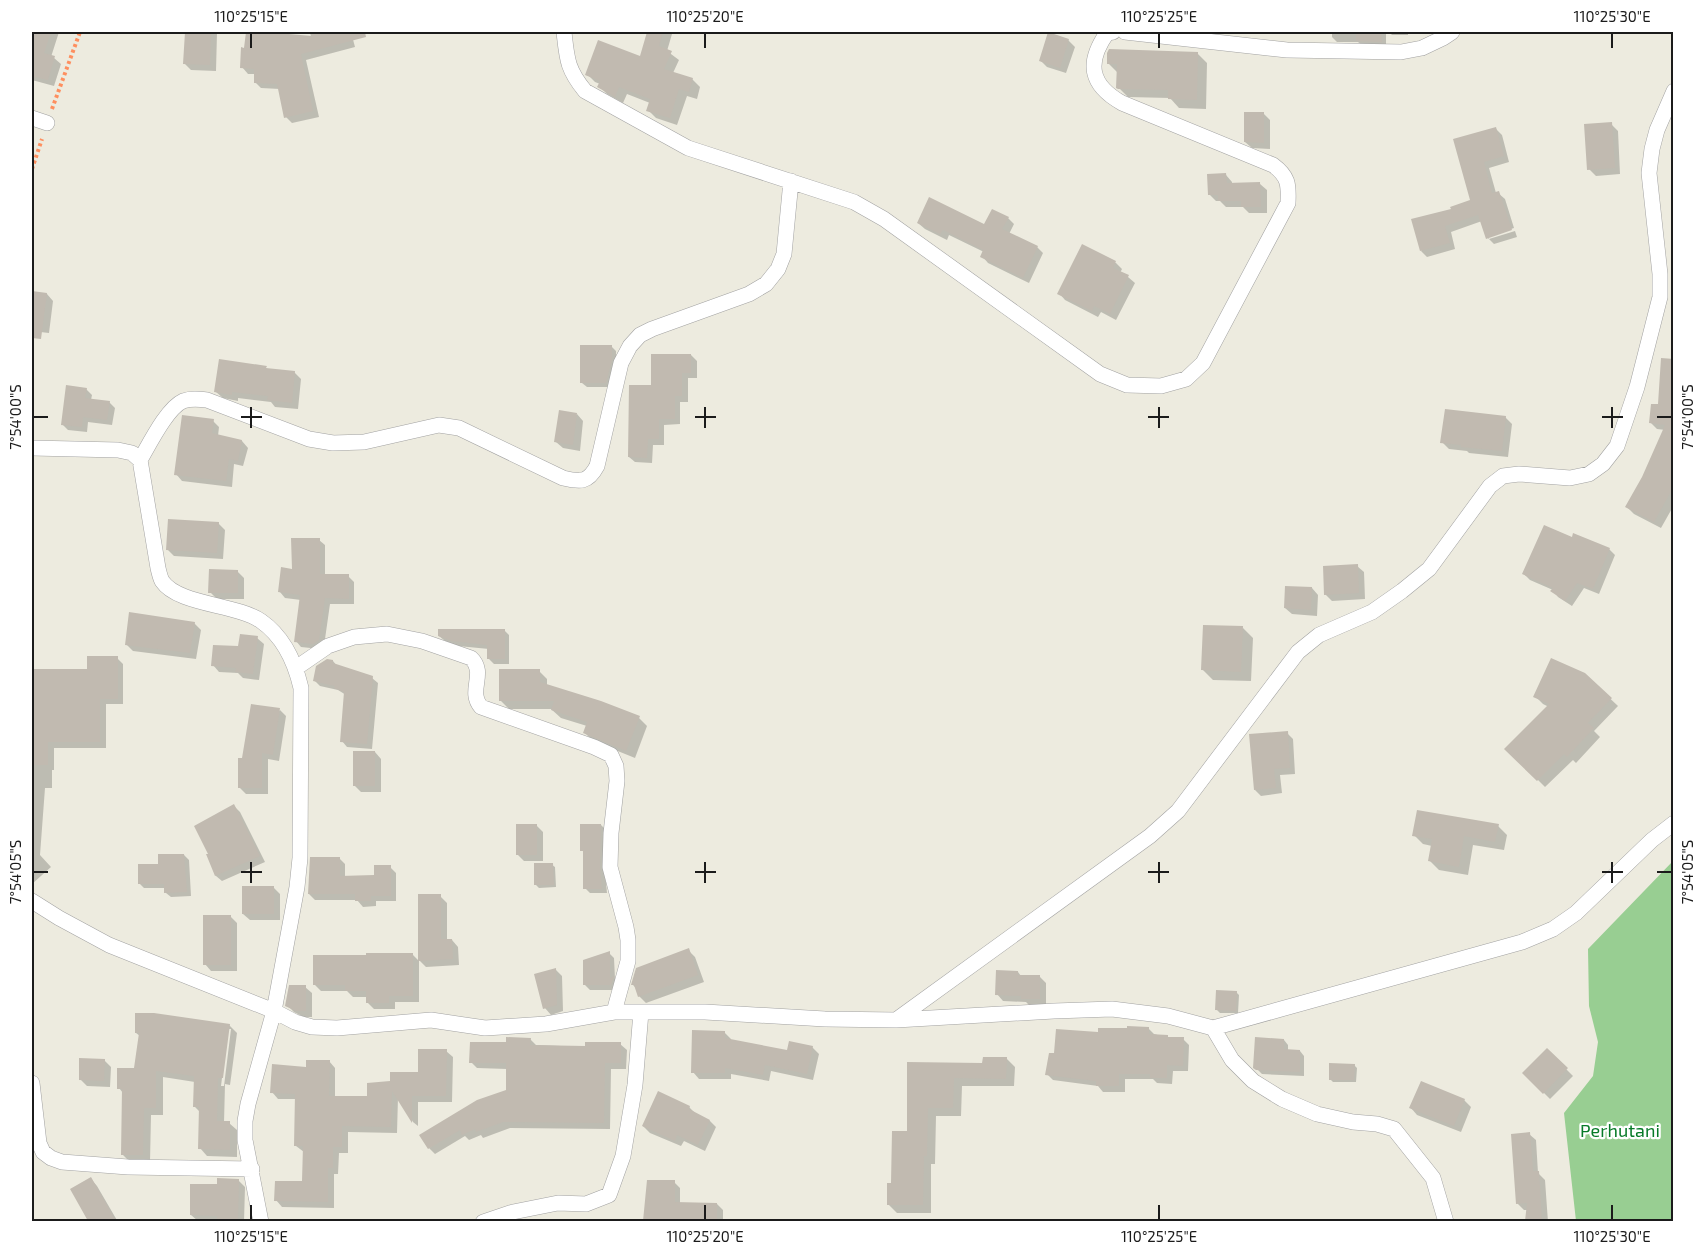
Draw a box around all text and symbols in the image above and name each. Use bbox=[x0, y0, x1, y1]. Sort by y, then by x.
text: 110°25'15"E bbox=[214, 7, 288, 25]
text: 110°25'20"E bbox=[666, 7, 744, 25]
text: 110°25'25"E bbox=[1121, 7, 1197, 25]
text: 110°25'30"E bbox=[1573, 7, 1651, 25]
text: 7°54'00"S bbox=[6, 384, 24, 450]
text: 7°54'00"S bbox=[1678, 384, 1696, 450]
text: 7°54'05"S bbox=[6, 840, 24, 904]
text: 7°54'05"S bbox=[1678, 840, 1696, 904]
park label: Perhutani bbox=[1580, 1119, 1660, 1141]
text: 110°25'15"E bbox=[214, 1227, 288, 1245]
text: 110°25'20"E bbox=[666, 1227, 744, 1245]
text: 110°25'25"E bbox=[1121, 1227, 1197, 1245]
text: 110°25'30"E bbox=[1573, 1227, 1651, 1245]

